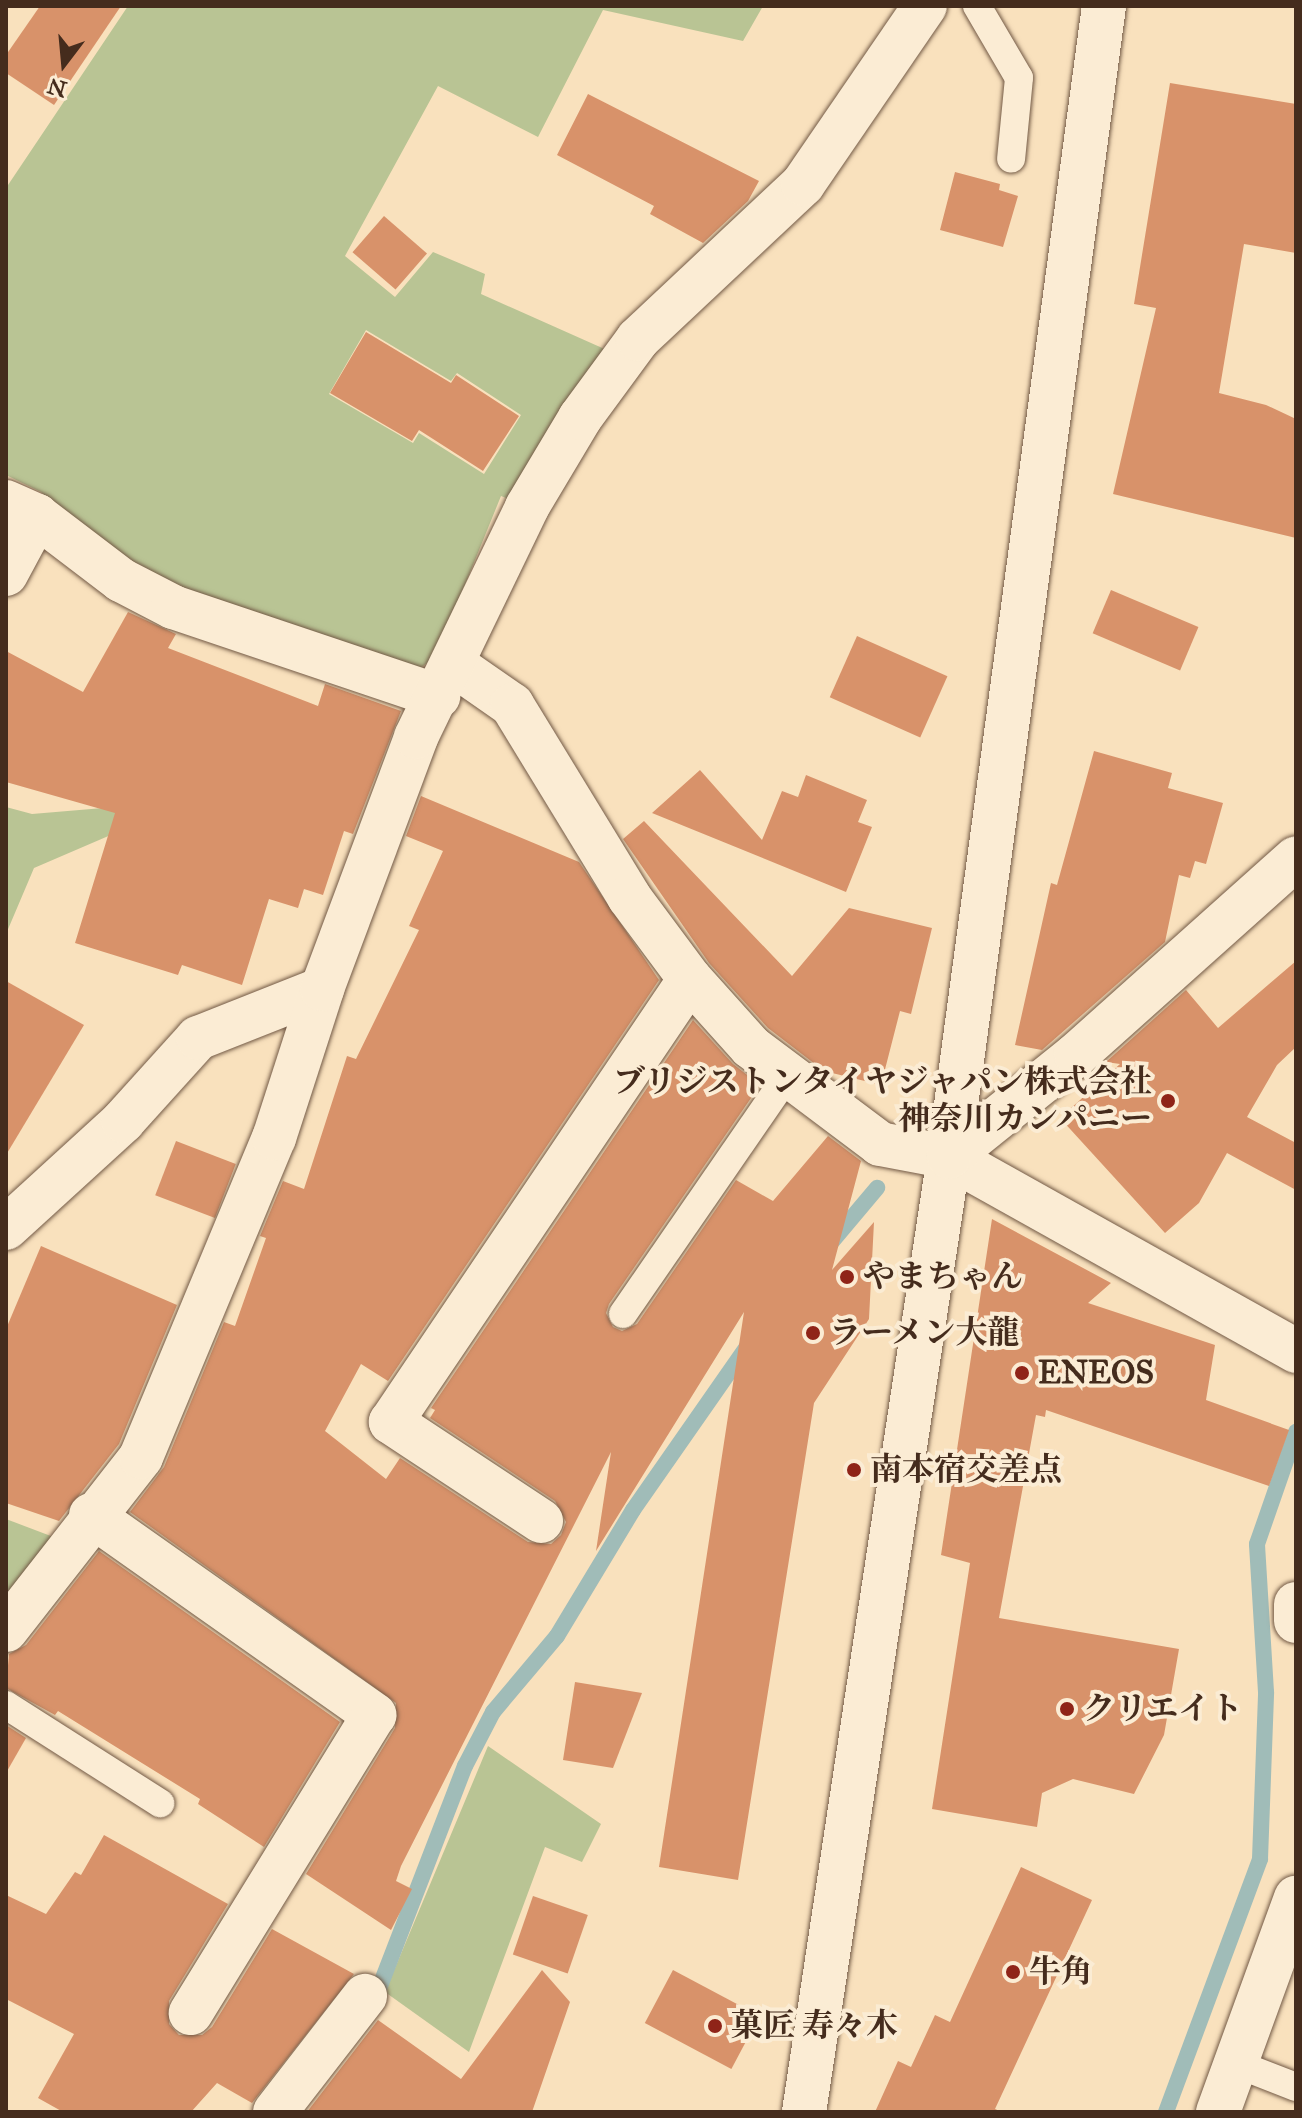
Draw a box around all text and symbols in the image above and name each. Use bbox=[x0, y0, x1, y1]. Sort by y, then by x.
north arrow bbox=[24, 24, 104, 104]
text: N bbox=[45, 72, 70, 103]
place label: ブリジストンタイヤジャパン株式会社 神奈川カンパニー bbox=[608, 1064, 1152, 1139]
marker: ブリジストンタイヤジャパン株式会社 神奈川カンパニー bbox=[1159, 1092, 1177, 1110]
place label: やまちゃん bbox=[863, 1258, 1023, 1296]
marker: やまちゃん bbox=[838, 1268, 856, 1286]
place label: ラーメン大龍 bbox=[829, 1314, 1021, 1352]
marker: ラーメン大龍 bbox=[804, 1324, 822, 1342]
place label: ENEOS bbox=[1038, 1354, 1154, 1392]
marker: ENEOS bbox=[1013, 1364, 1031, 1382]
place label: 南本宿交差点 bbox=[870, 1451, 1062, 1489]
marker: 南本宿交差点 bbox=[845, 1461, 863, 1479]
place label: クリエイト bbox=[1083, 1690, 1243, 1728]
marker: クリエイト bbox=[1058, 1700, 1076, 1718]
place label: 牛角 bbox=[1029, 1953, 1093, 1991]
marker: 牛角 bbox=[1004, 1963, 1022, 1981]
place label: 菓匠 寿々木 bbox=[731, 2007, 898, 2045]
marker: 菓匠 寿々木 bbox=[706, 2017, 724, 2035]

